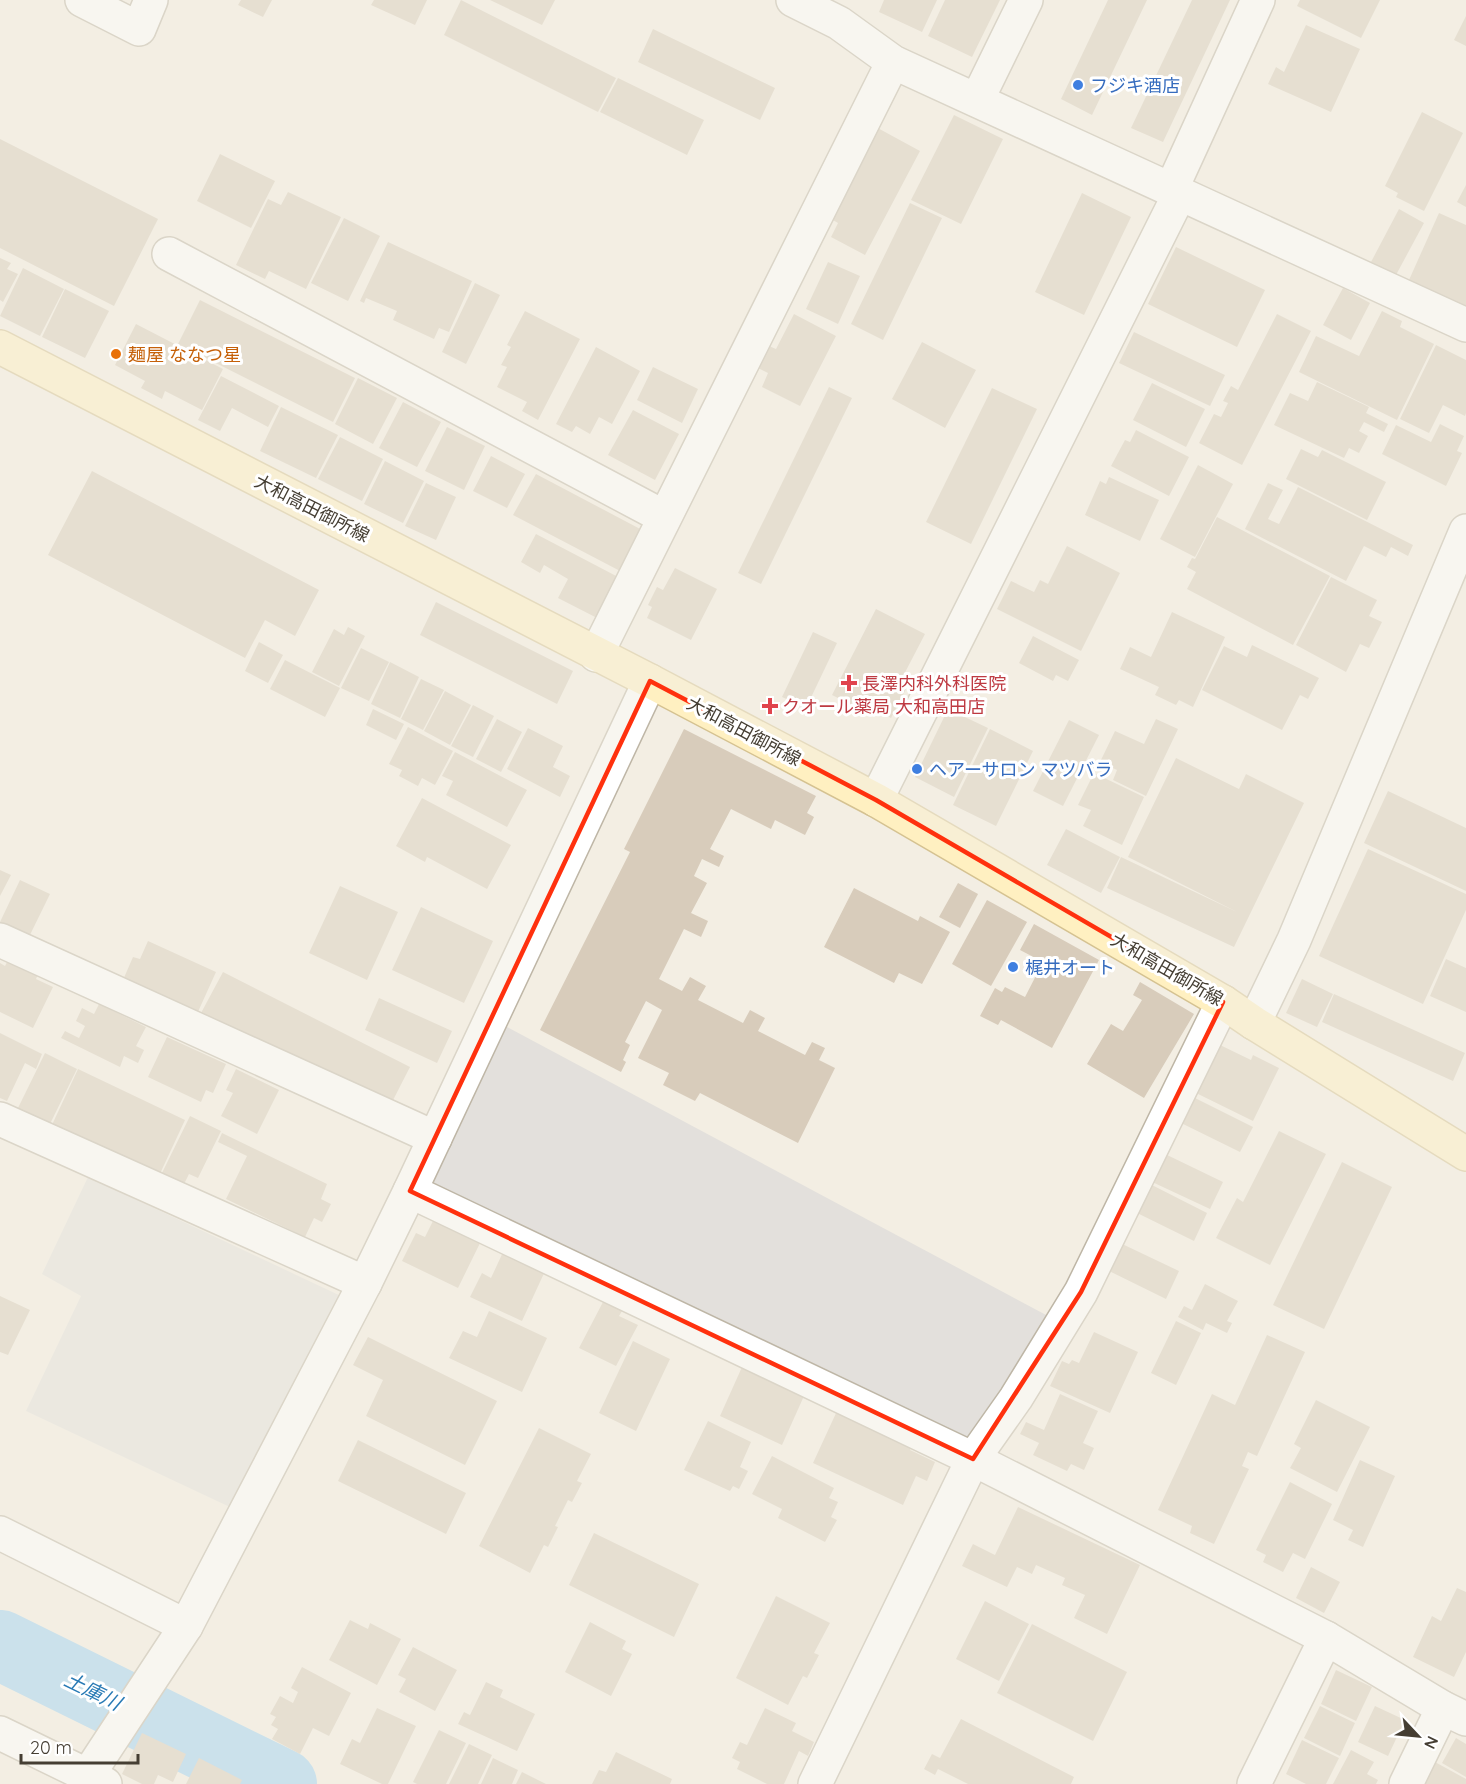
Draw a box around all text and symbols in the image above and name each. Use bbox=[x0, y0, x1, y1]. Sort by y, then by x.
place label: フジキ酒店 bbox=[1090, 74, 1180, 97]
marker: フジキ酒店 bbox=[1071, 78, 1085, 92]
place label: 麺屋 ななつ星 bbox=[128, 343, 241, 366]
marker: 麺屋 ななつ星 bbox=[109, 347, 123, 361]
street label: 大和高田御所線 bbox=[251, 469, 373, 547]
place label: 長澤内科外科医院 bbox=[862, 672, 1006, 695]
marker: 長澤内科外科医院 bbox=[840, 674, 858, 692]
street label: 大和高田御所線 bbox=[683, 691, 805, 771]
place label: クオール薬局 大和高田店 bbox=[782, 695, 985, 718]
marker: クオール薬局 大和高田店 bbox=[763, 699, 777, 713]
place label: ヘアーサロン マツバラ bbox=[929, 758, 1112, 781]
marker: ヘアーサロン マツバラ bbox=[910, 762, 924, 776]
street label: 大和高田御所線 bbox=[1107, 928, 1227, 1010]
place label: 梶井オート bbox=[1025, 956, 1115, 979]
marker: 梶井オート bbox=[1006, 960, 1020, 974]
water label: 土庫川 bbox=[61, 1667, 127, 1716]
north arrow bbox=[1388, 1706, 1448, 1766]
scale bar bbox=[21, 1727, 138, 1765]
text: N bbox=[1420, 1733, 1443, 1752]
text: 20 m bbox=[30, 1736, 72, 1759]

